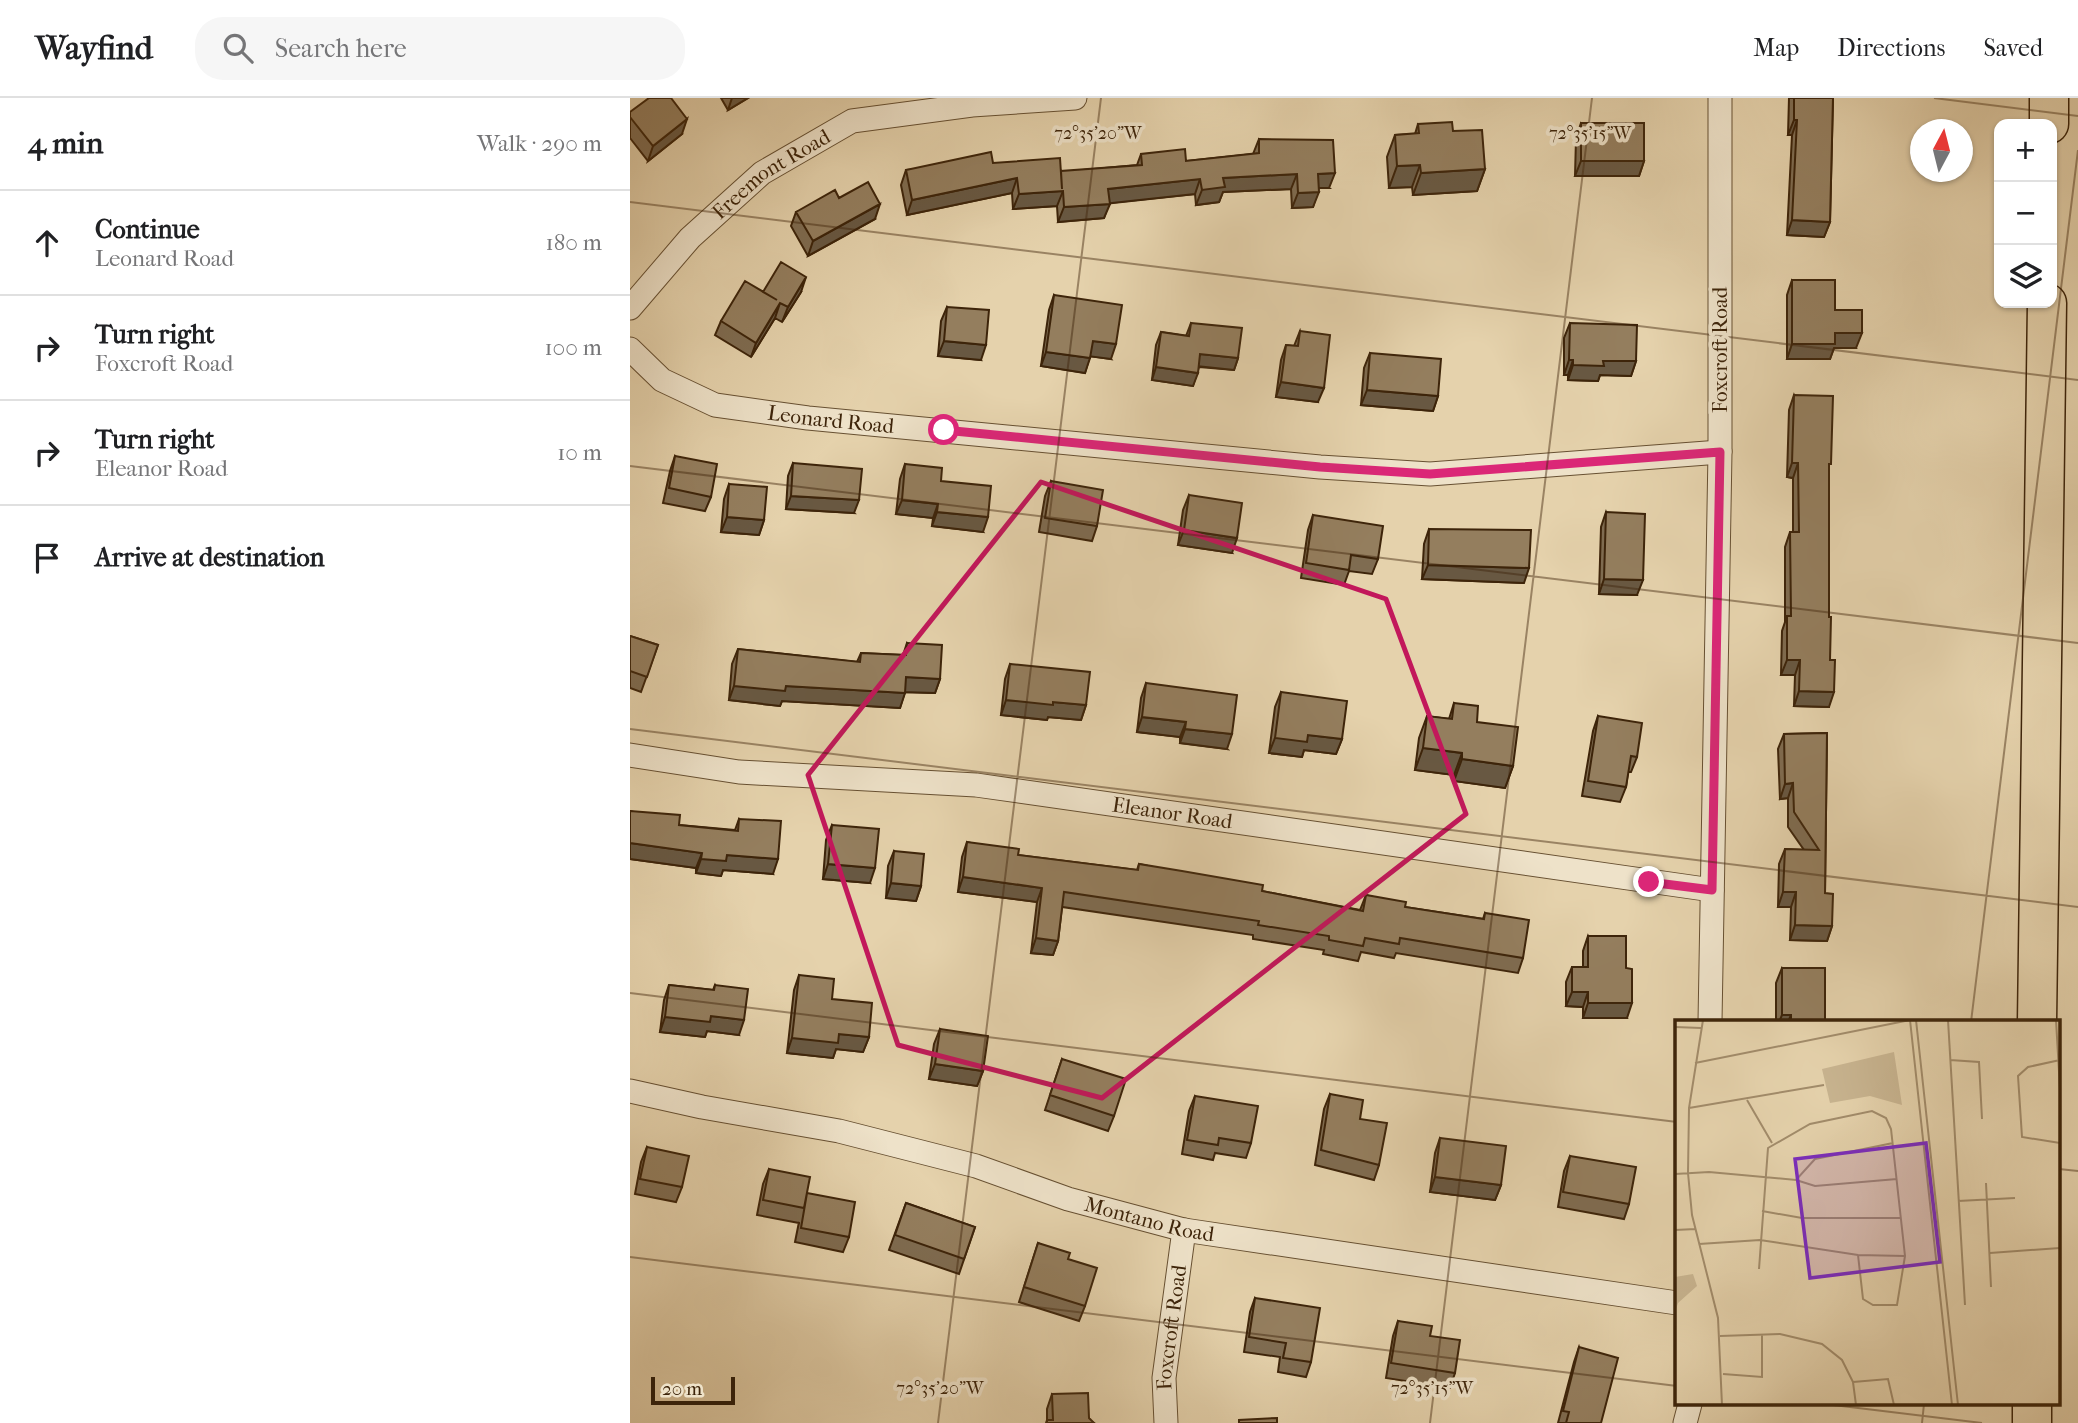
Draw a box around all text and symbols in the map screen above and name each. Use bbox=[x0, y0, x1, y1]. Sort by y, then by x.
search box bbox=[195, 17, 685, 80]
text: Wayfind bbox=[35, 29, 153, 68]
icon: search bbox=[219, 29, 257, 67]
text: Search here bbox=[275, 33, 407, 64]
text: Map bbox=[1753, 34, 1799, 62]
text: Directions bbox=[1837, 34, 1945, 62]
text: Saved bbox=[1983, 34, 2043, 62]
north arrow bbox=[1910, 119, 1973, 182]
map controls bbox=[1994, 119, 2057, 308]
button: + bbox=[1994, 119, 2057, 182]
text: 72°35'20"W bbox=[1054, 123, 1143, 144]
text: 72°35'15"W bbox=[1549, 123, 1632, 144]
street label: Freemont Road bbox=[707, 124, 835, 224]
text: 4 min bbox=[28, 126, 103, 161]
text: Walk · 290 m bbox=[477, 130, 602, 157]
button: − bbox=[1994, 182, 2057, 245]
text: Continue bbox=[95, 214, 200, 245]
icon: ahead bbox=[28, 224, 66, 262]
text: 180 m bbox=[545, 229, 602, 256]
text: Leonard Road bbox=[95, 245, 234, 272]
button: layers bbox=[1994, 245, 2057, 308]
street label: Foxcroft Road bbox=[1708, 286, 1732, 413]
text: Turn right bbox=[95, 319, 215, 350]
icon: right bbox=[28, 329, 66, 367]
text: 100 m bbox=[544, 334, 602, 361]
text: Foxcroft Road bbox=[95, 350, 233, 377]
street label: Leonard Road bbox=[766, 400, 896, 438]
route start bbox=[928, 414, 959, 445]
text: Turn right bbox=[95, 424, 215, 455]
icon: right bbox=[28, 434, 66, 472]
text: 10 m bbox=[557, 439, 602, 466]
text: Eleanor Road bbox=[95, 455, 228, 482]
icon: arrive bbox=[28, 539, 66, 577]
text: Arrive at destination bbox=[95, 542, 325, 573]
street label: Eleanor Road bbox=[1111, 793, 1235, 834]
route end bbox=[1633, 866, 1664, 897]
inset map bbox=[1675, 1020, 2060, 1406]
street label: Montano Road bbox=[1082, 1192, 1216, 1246]
street label: Foxcroft Road bbox=[1152, 1263, 1191, 1391]
scale bar bbox=[651, 1374, 735, 1406]
text: 20 m bbox=[662, 1378, 702, 1400]
text: 72°35'20"W bbox=[896, 1378, 985, 1399]
text: 72°35'15"W bbox=[1391, 1378, 1474, 1399]

